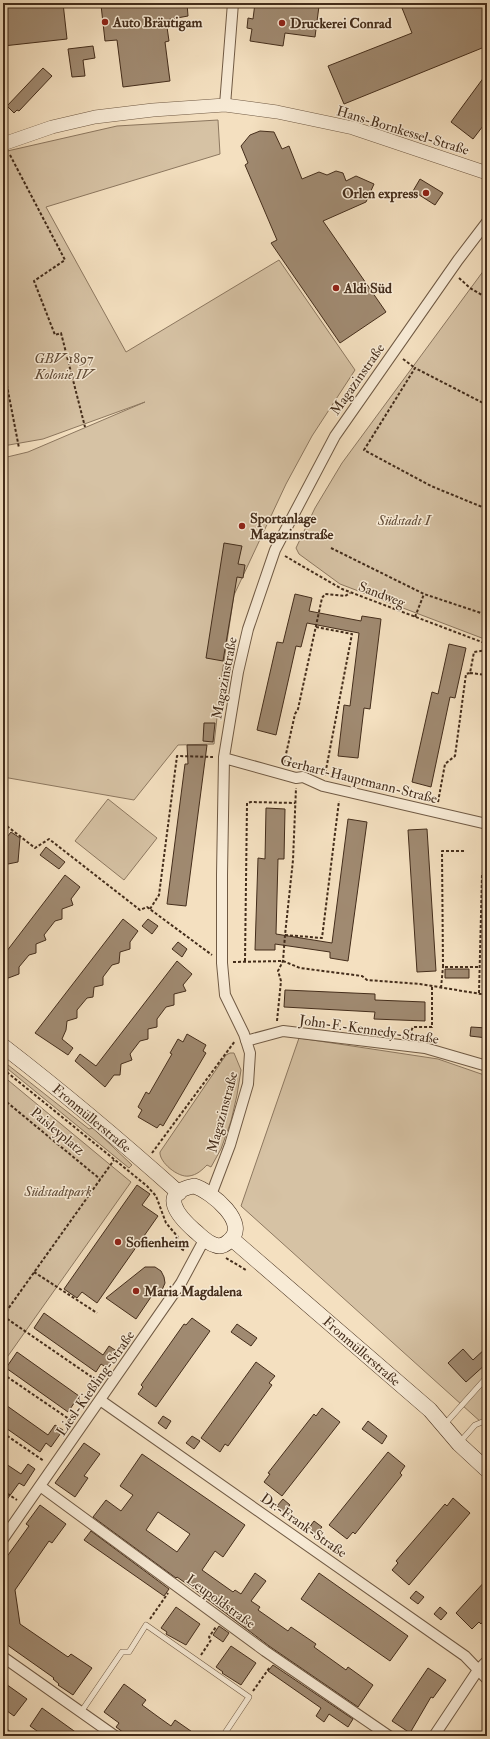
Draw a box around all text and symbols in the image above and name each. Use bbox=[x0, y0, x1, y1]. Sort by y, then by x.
place label: Auto Bräutigam bbox=[112, 14, 202, 32]
place label: Druckerei Conrad bbox=[290, 15, 392, 32]
marker: Auto Bräutigam bbox=[100, 17, 110, 27]
marker: Druckerei Conrad bbox=[277, 18, 287, 28]
street label: Hans-Bornkessel-Straße bbox=[335, 102, 471, 159]
place label: Orlen express bbox=[342, 185, 418, 203]
marker: Orlen express bbox=[421, 188, 431, 198]
place label: Aldi Süd bbox=[343, 280, 392, 297]
marker: Aldi Süd bbox=[331, 283, 341, 293]
street label: Magazinstraße bbox=[327, 340, 388, 418]
park label: GBV 1897 Kolonie IV bbox=[34, 350, 96, 383]
place label: Sportanlage Magazinstraße bbox=[249, 510, 333, 544]
park label: Südstadt I bbox=[377, 512, 433, 529]
marker: Sportanlage Magazinstraße bbox=[237, 521, 247, 531]
street label: Sandweg bbox=[356, 578, 409, 612]
street label: Magazinstraße bbox=[208, 635, 241, 721]
street label: Gerhart-Hauptmann-Straße bbox=[278, 752, 439, 808]
street label: John-F.-Kennedy-Straße bbox=[297, 1011, 440, 1049]
street label: Magazinstraße bbox=[203, 1070, 242, 1155]
street label: Fronmüllerstraße bbox=[49, 1081, 135, 1156]
street label: Paisleyplatz bbox=[27, 1104, 88, 1160]
park label: Südstadtpark bbox=[23, 1183, 92, 1200]
place label: Sofienheim bbox=[126, 1234, 189, 1251]
marker: Sofienheim bbox=[113, 1237, 123, 1247]
place label: Maria Magdalena bbox=[143, 1283, 243, 1301]
marker: Maria Magdalena bbox=[131, 1286, 141, 1296]
street label: Fronmüllerstraße bbox=[319, 1313, 404, 1390]
street label: Liesl-Kießling-Straße bbox=[53, 1327, 138, 1439]
street label: Dr.-Frank-Straße bbox=[257, 1489, 350, 1561]
street label: Leupoldstraße bbox=[182, 1571, 259, 1633]

